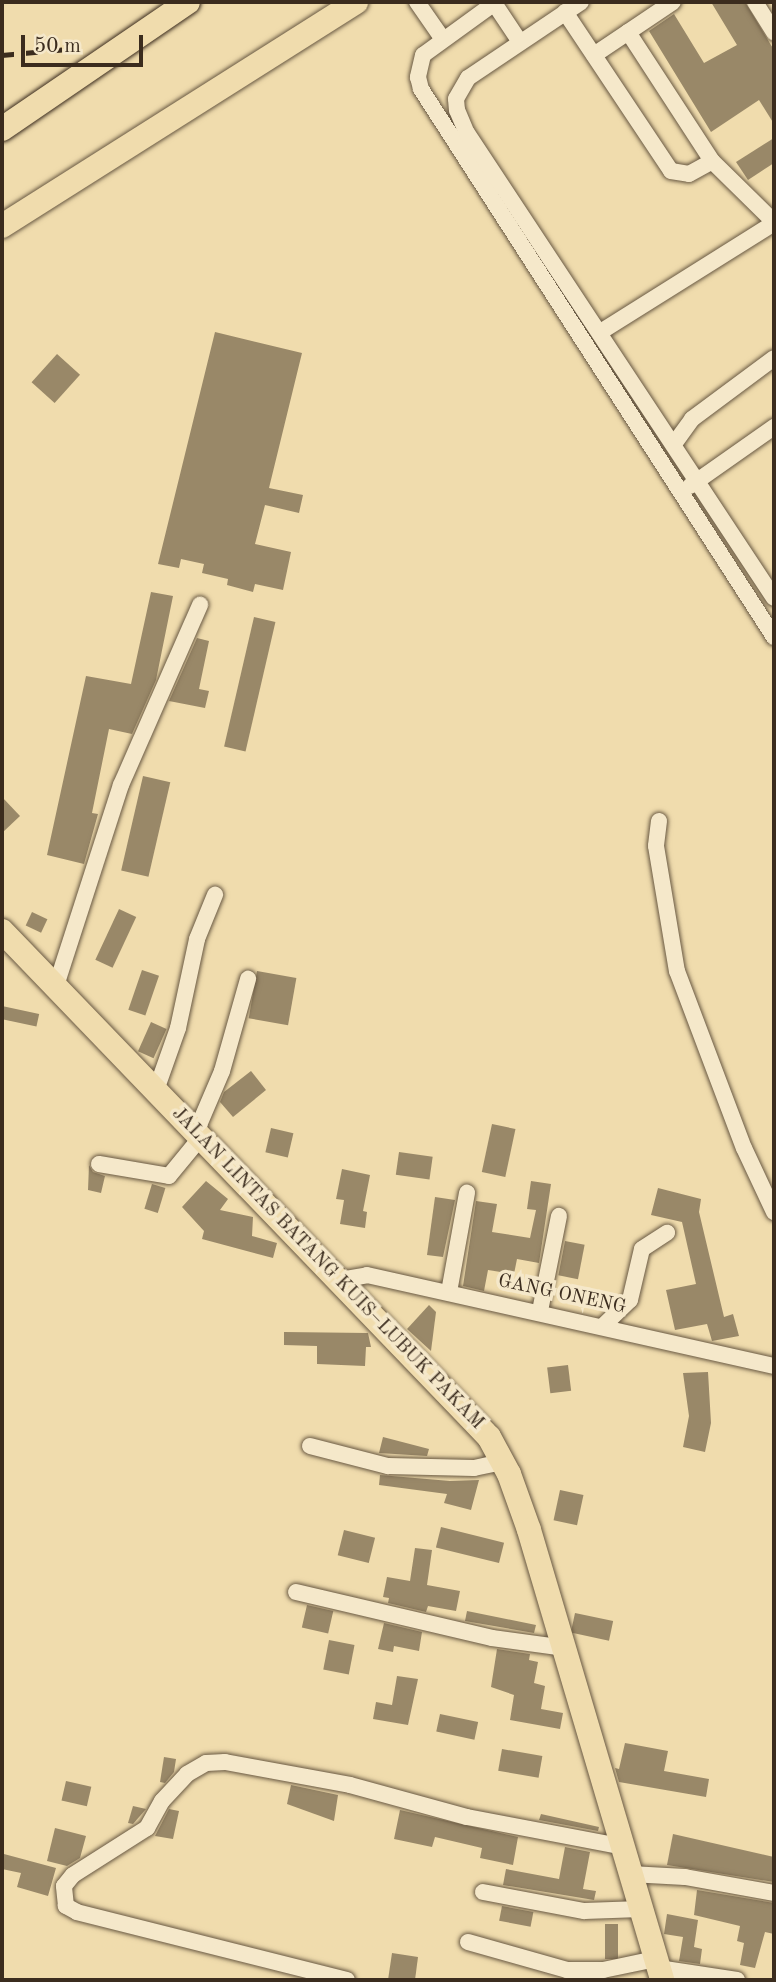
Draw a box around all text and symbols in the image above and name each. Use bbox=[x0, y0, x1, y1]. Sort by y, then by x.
scale bar bbox=[24, 21, 147, 65]
text: 50 m bbox=[34, 36, 81, 57]
street label: JALAN LINTAS BATANG KUIS–LUBUK PAKAM bbox=[166, 1103, 488, 1435]
street label: GANG ONENG bbox=[496, 1270, 628, 1320]

